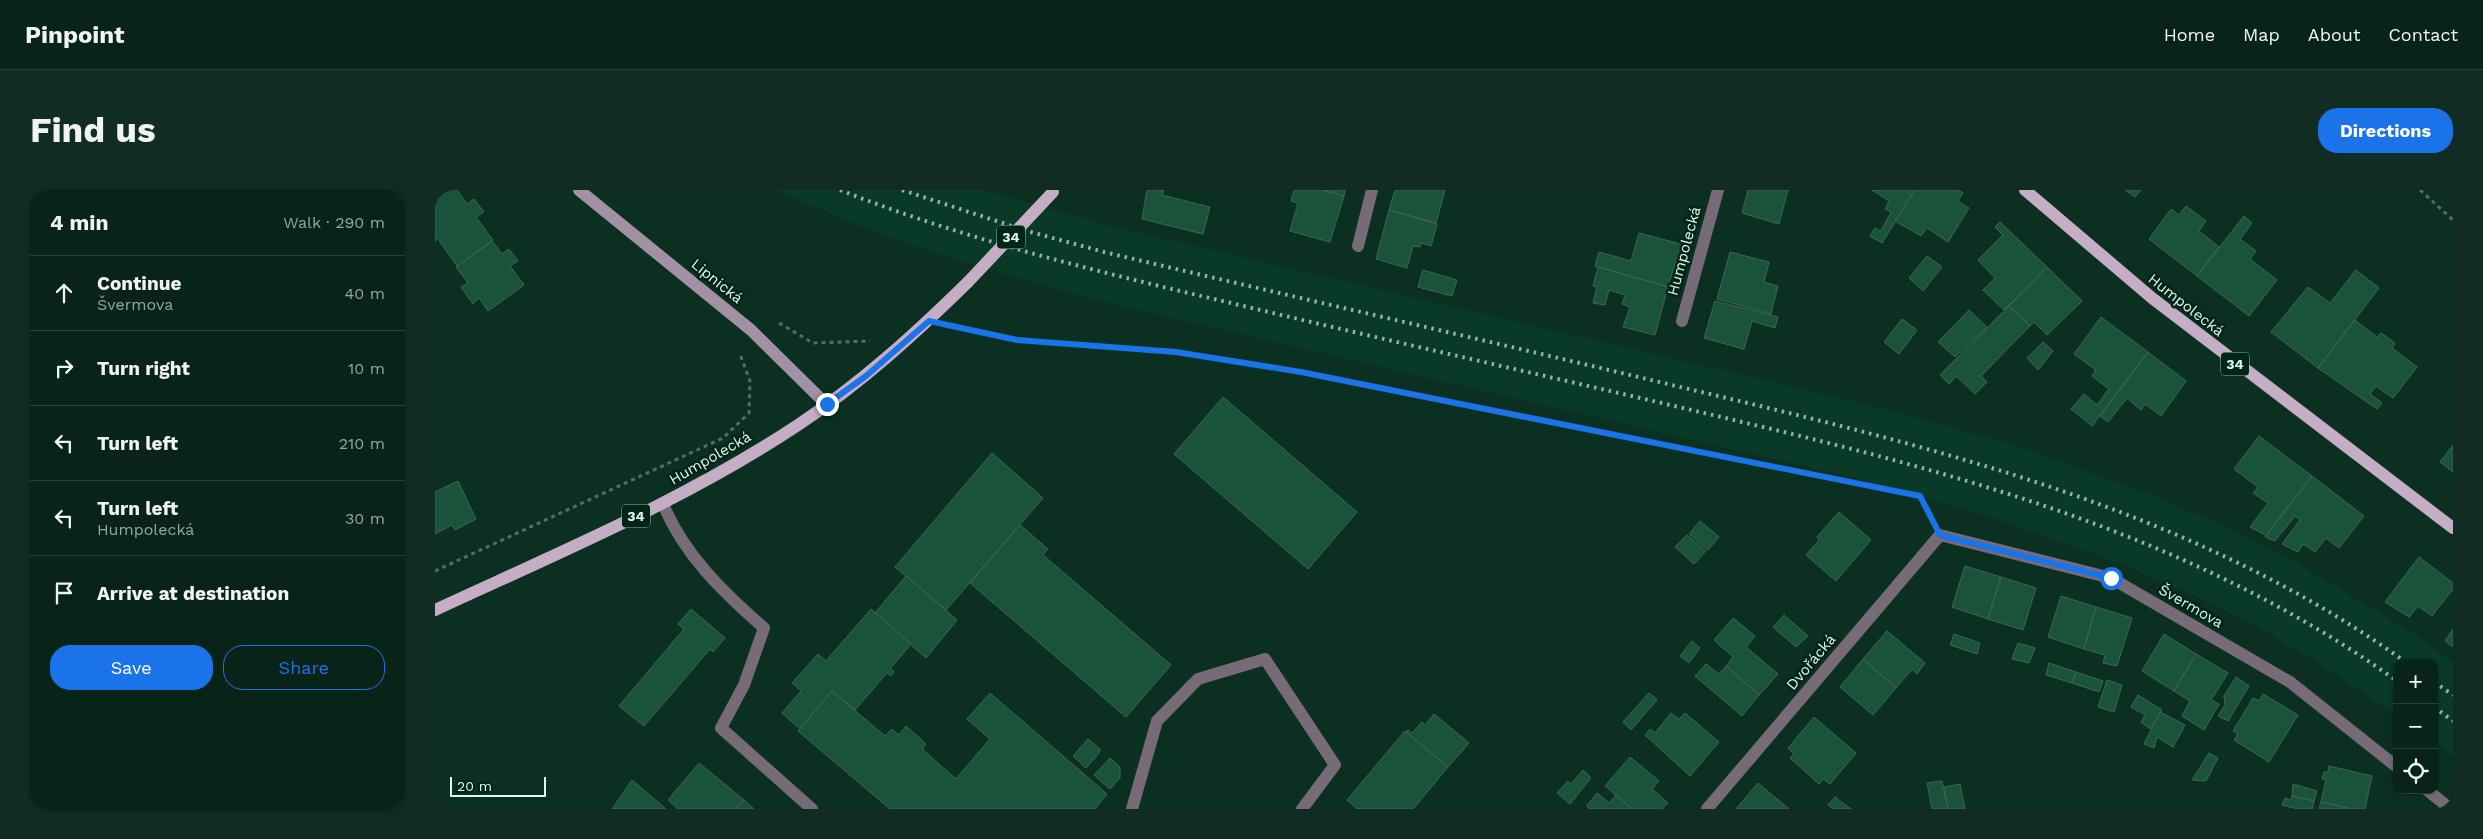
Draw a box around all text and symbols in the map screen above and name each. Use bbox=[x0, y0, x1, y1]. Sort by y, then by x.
text: Pinpoint bbox=[25, 21, 125, 49]
text: Home bbox=[2164, 24, 2215, 45]
text: Map bbox=[2243, 24, 2280, 45]
text: About bbox=[2308, 24, 2360, 45]
text: Contact bbox=[2388, 24, 2458, 45]
button: Directions bbox=[2318, 108, 2453, 153]
text: Find us bbox=[30, 109, 156, 151]
street label: Humpolecká bbox=[1663, 204, 1705, 297]
text: 4 min bbox=[50, 210, 108, 235]
text: Walk · 290 m bbox=[283, 213, 385, 232]
road number: 34 bbox=[997, 226, 1025, 248]
street label: Lipnická bbox=[688, 255, 747, 307]
street label: Humpolecká bbox=[2144, 270, 2228, 341]
text: Continue bbox=[97, 272, 181, 295]
icon: ahead bbox=[50, 279, 78, 307]
text: 40 m bbox=[345, 284, 385, 303]
text: Švermova bbox=[97, 295, 173, 314]
road number: 34 bbox=[2221, 352, 2249, 375]
icon: right bbox=[50, 354, 78, 382]
text: Turn right bbox=[97, 357, 190, 380]
text: 10 m bbox=[348, 359, 385, 378]
route end bbox=[816, 393, 839, 416]
street label: Humpolecká bbox=[666, 427, 754, 489]
icon: left bbox=[50, 429, 78, 457]
text: Turn left bbox=[97, 432, 178, 455]
text: 210 m bbox=[339, 434, 385, 453]
text: Turn left bbox=[97, 497, 178, 520]
icon: left bbox=[50, 504, 78, 532]
road number: 34 bbox=[622, 504, 650, 528]
text: 30 m bbox=[345, 509, 385, 528]
text: Humpolecká bbox=[97, 520, 194, 539]
route start bbox=[2100, 567, 2123, 590]
icon: arrive bbox=[50, 579, 78, 607]
street label: Švermova bbox=[2156, 579, 2227, 632]
text: Arrive at destination bbox=[97, 582, 289, 605]
street label: Dvořácká bbox=[1782, 630, 1840, 694]
button: Save bbox=[50, 645, 213, 690]
button: Share bbox=[223, 645, 385, 690]
map controls bbox=[2393, 659, 2438, 794]
button: + bbox=[2393, 659, 2438, 704]
button: − bbox=[2393, 704, 2438, 749]
button: locate bbox=[2393, 749, 2438, 794]
scale bar bbox=[450, 774, 546, 797]
text: 20 m bbox=[457, 778, 492, 794]

